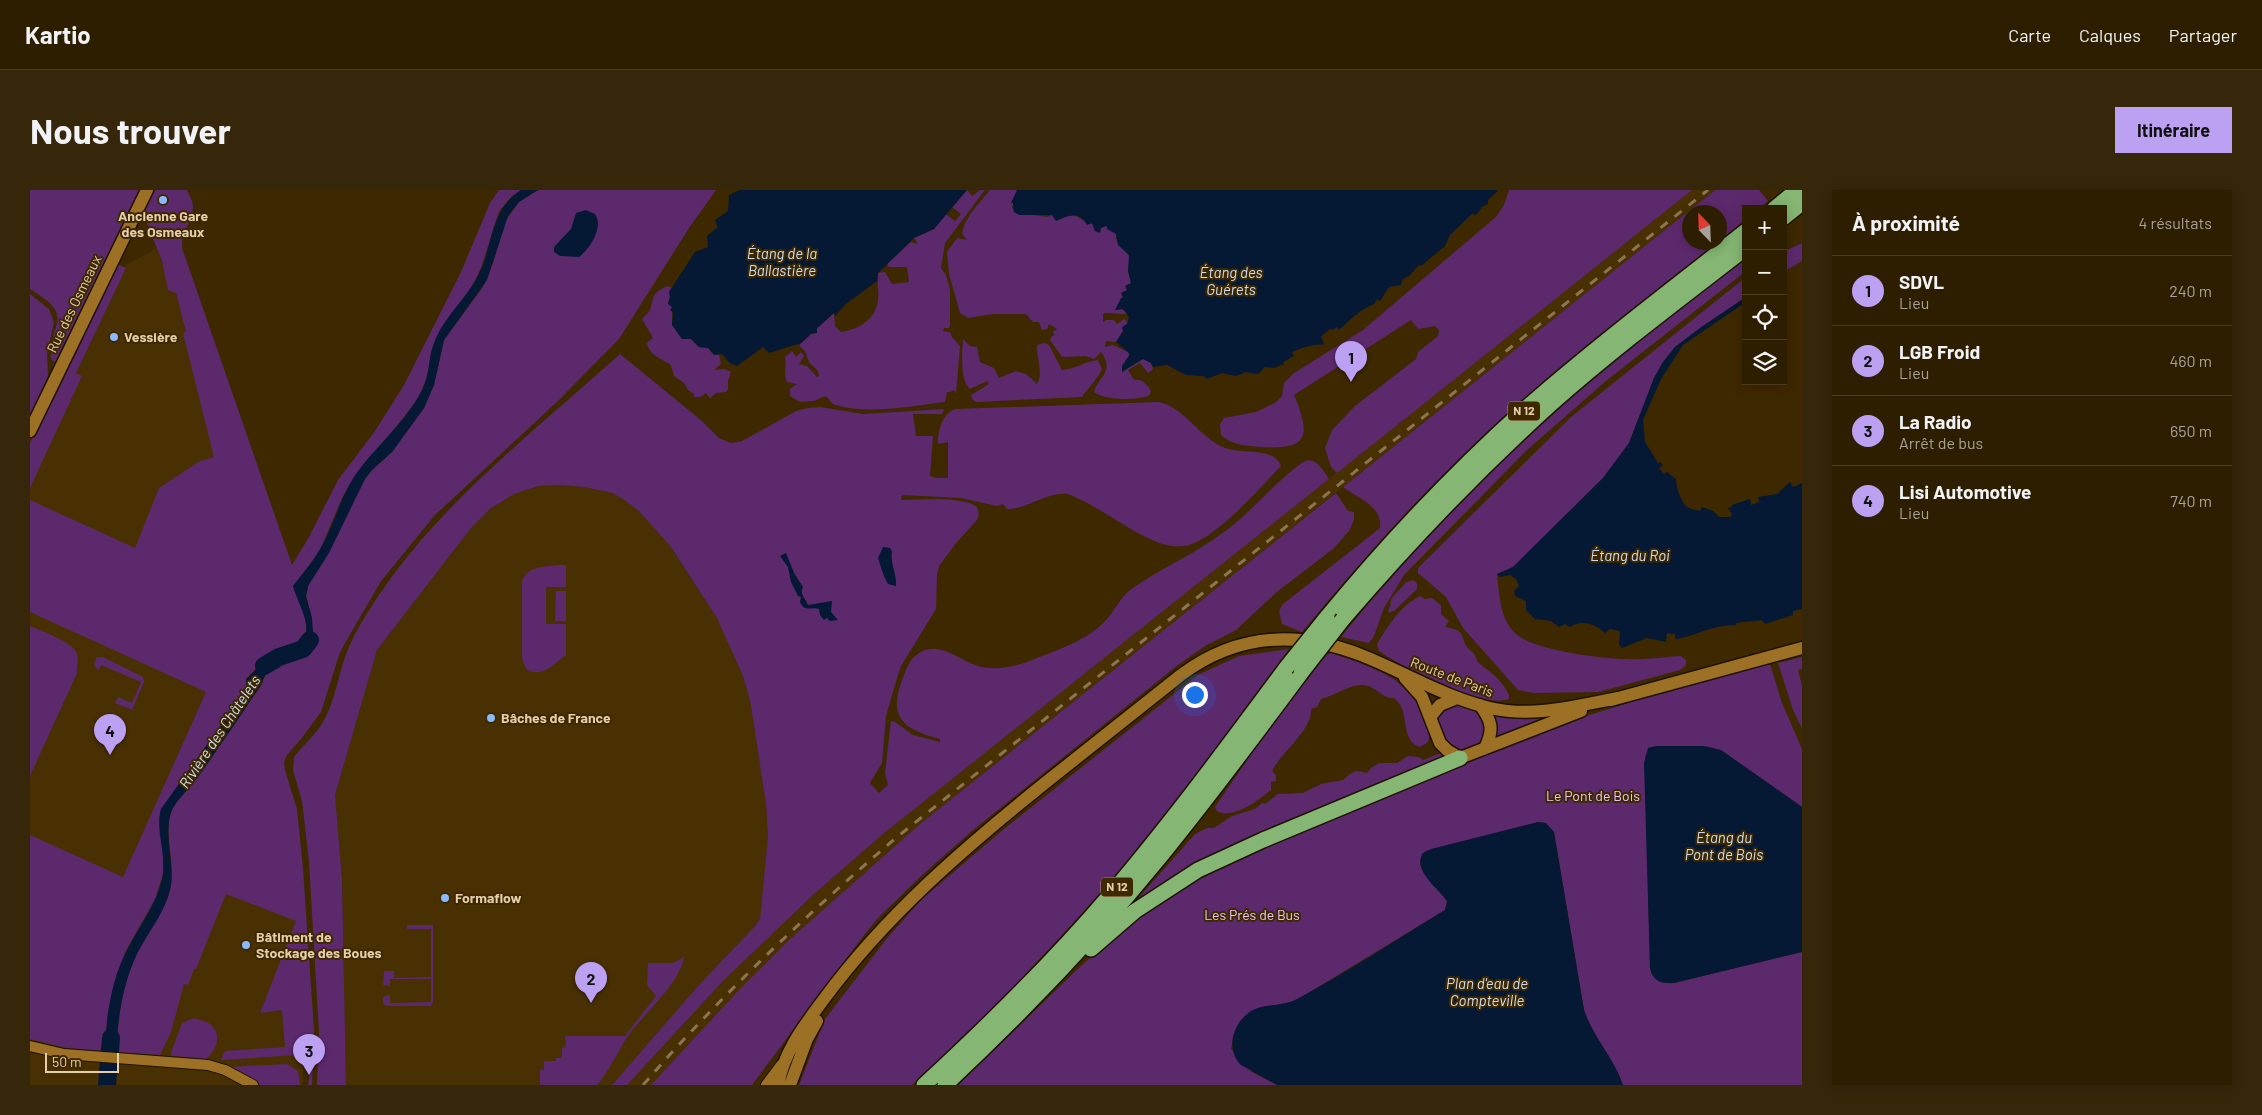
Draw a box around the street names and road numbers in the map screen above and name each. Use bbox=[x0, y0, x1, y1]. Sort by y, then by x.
street label: Rue des Osmeaux bbox=[43, 252, 105, 355]
road number: N 12 bbox=[1508, 402, 1540, 420]
street label: Route de Paris bbox=[1408, 653, 1496, 700]
road number: N 12 bbox=[1101, 878, 1133, 896]

